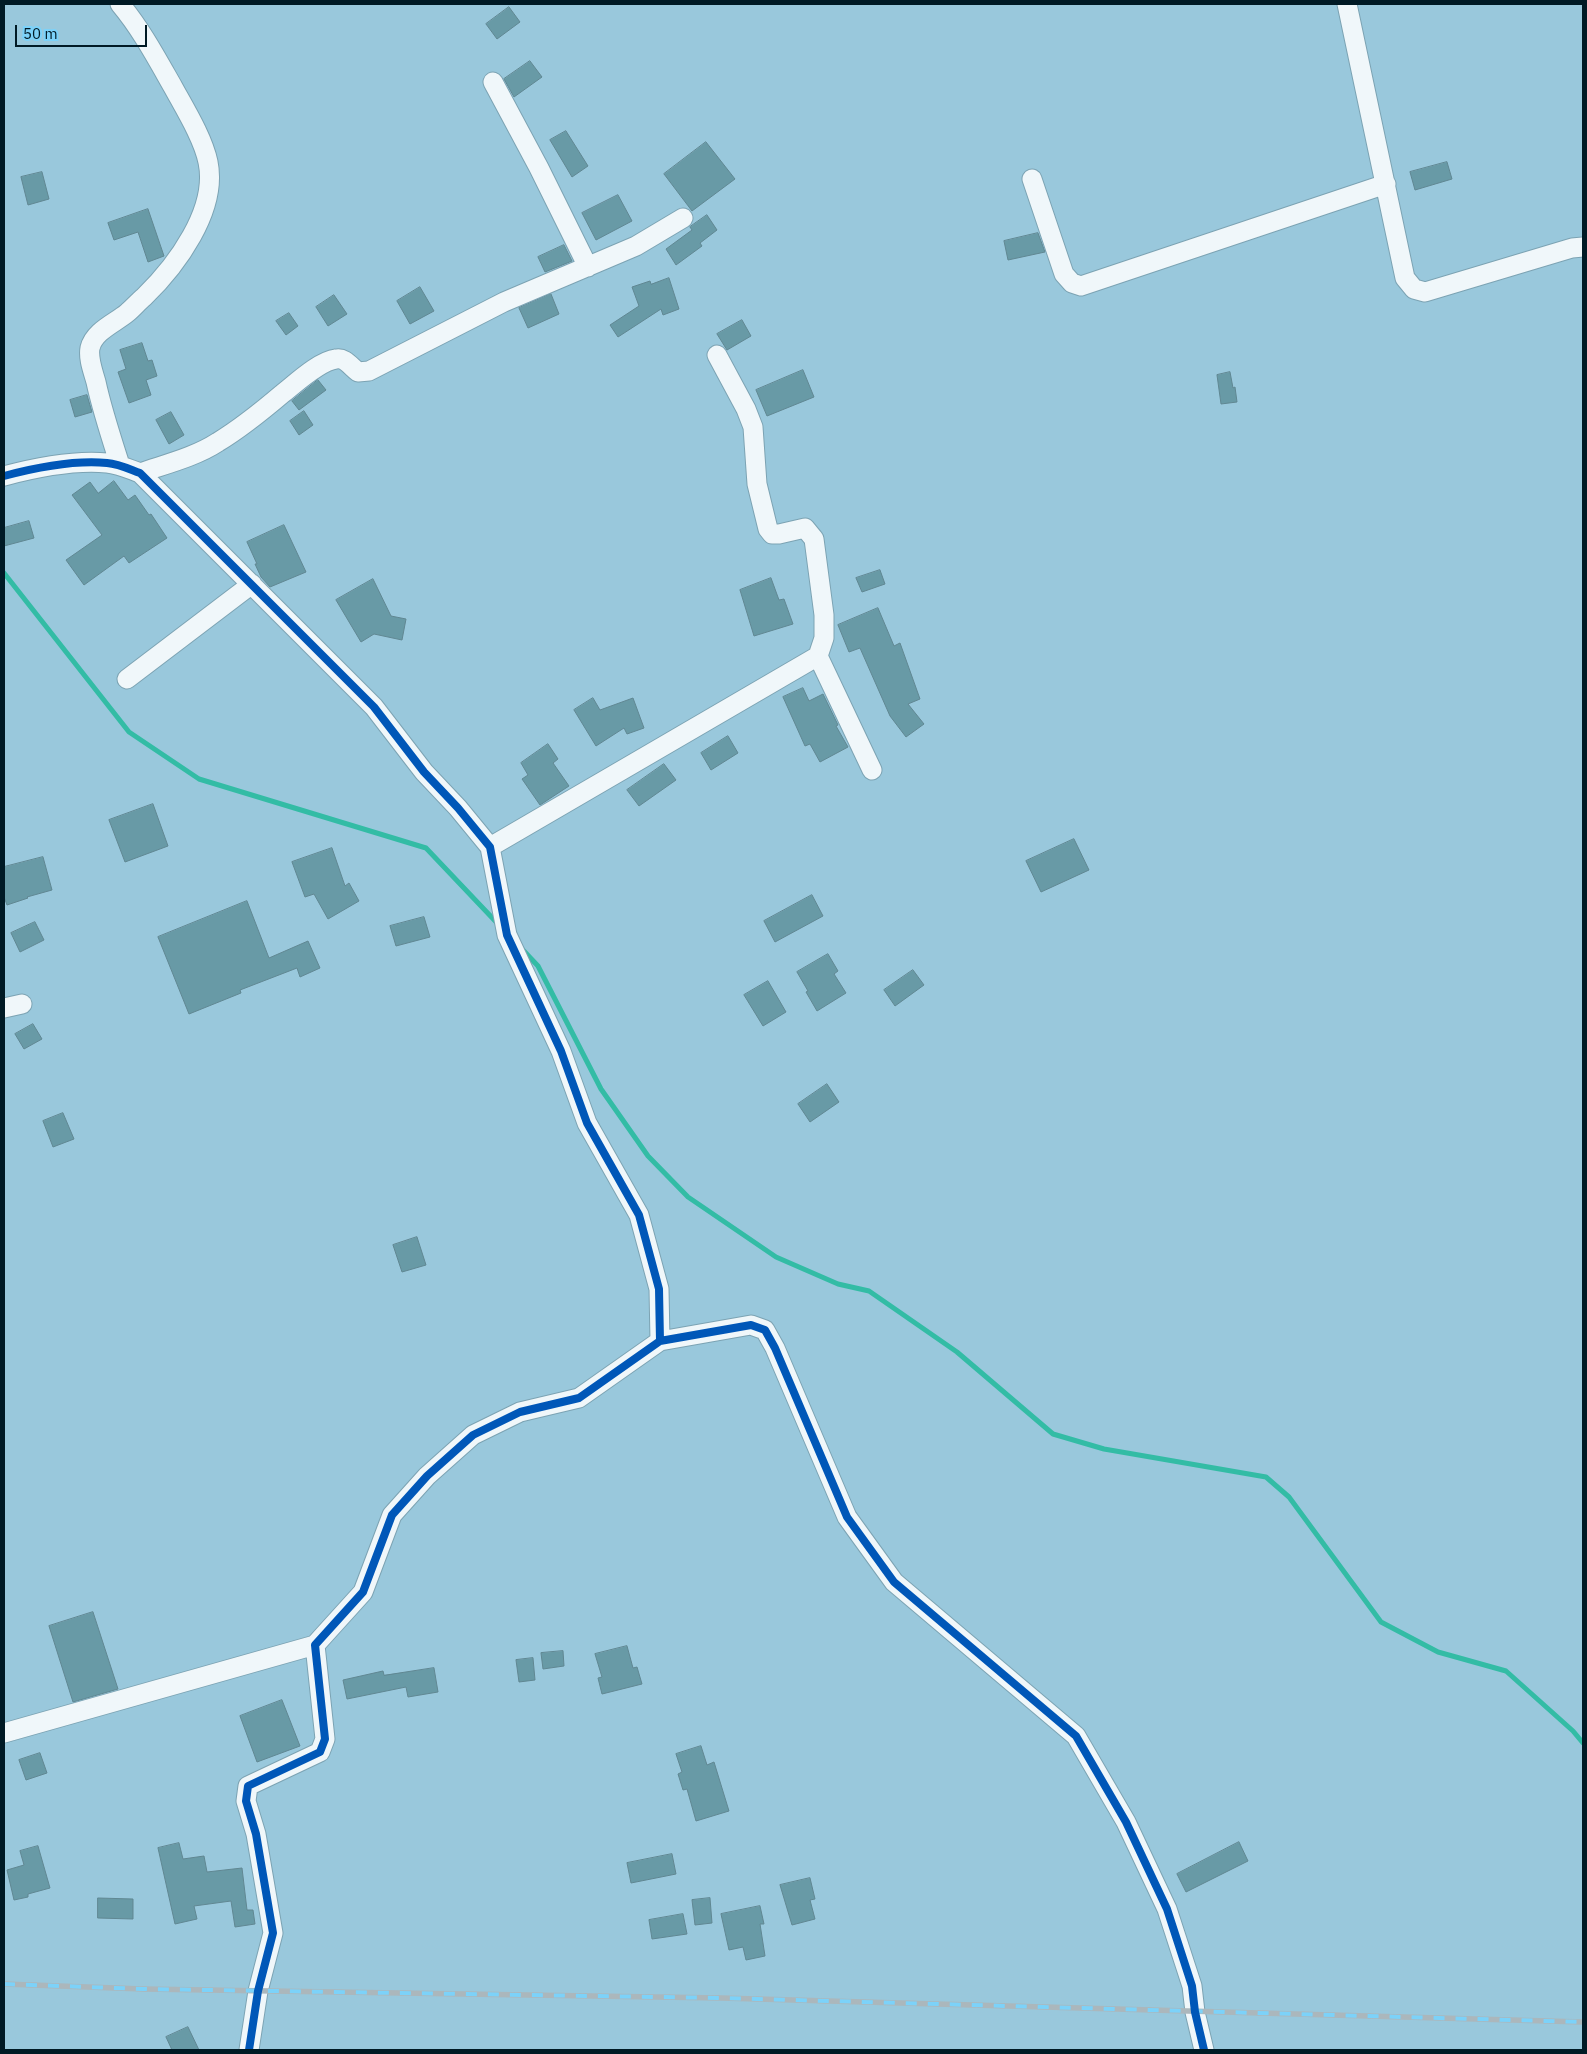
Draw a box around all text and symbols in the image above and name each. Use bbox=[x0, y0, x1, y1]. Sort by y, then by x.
scale bar bbox=[18, 15, 150, 47]
text: 50 m bbox=[23, 24, 58, 43]

